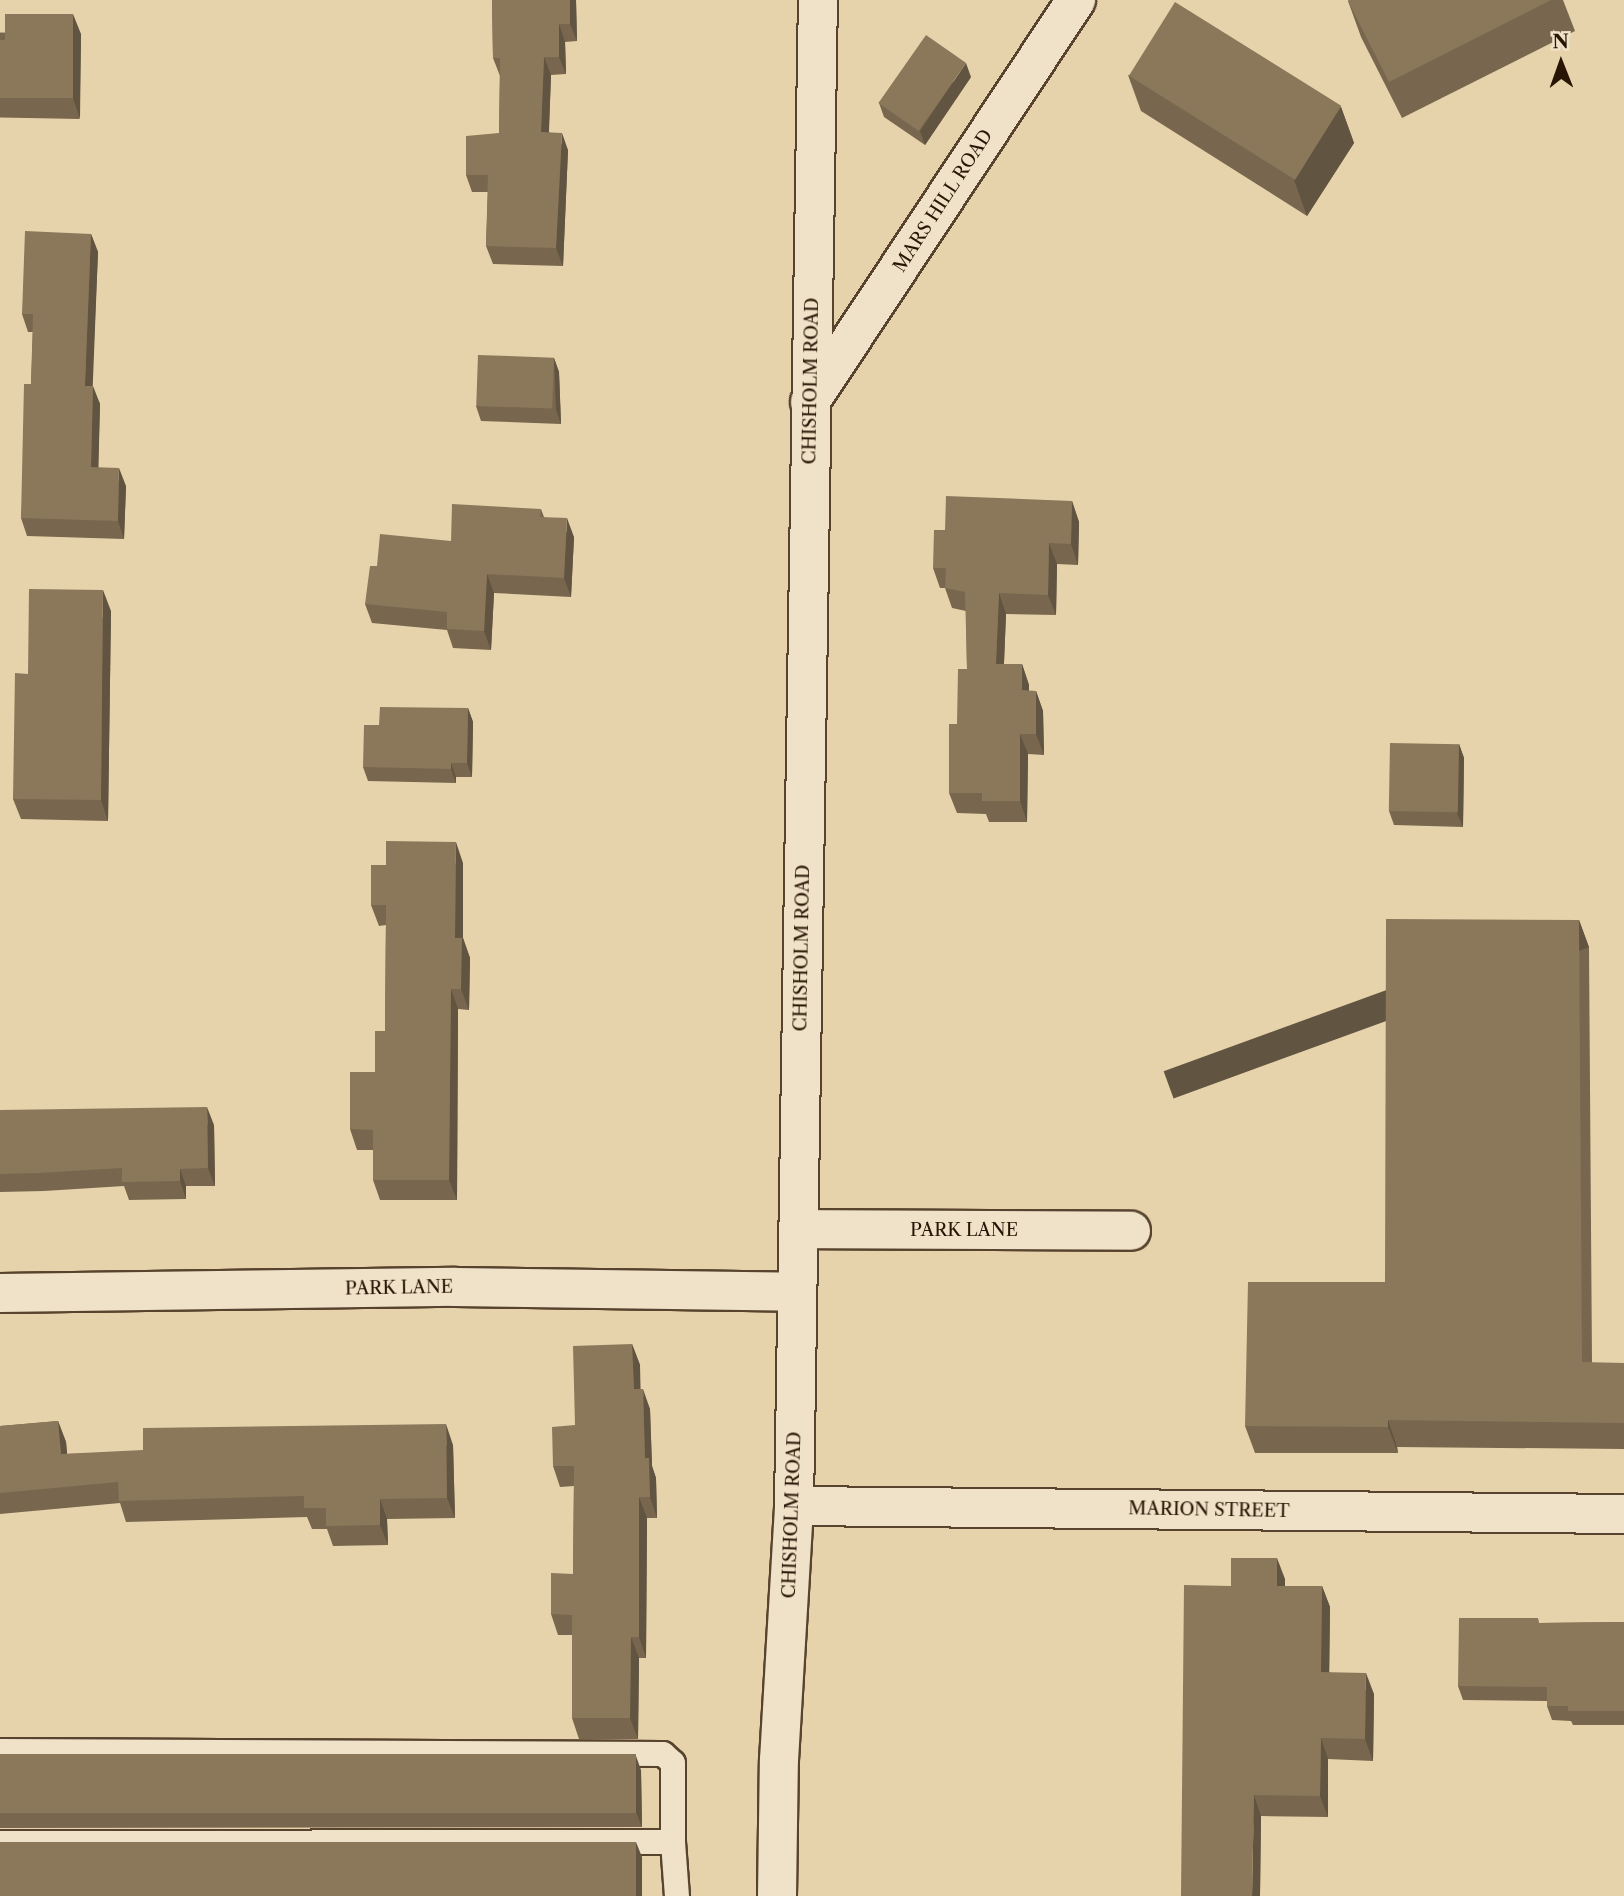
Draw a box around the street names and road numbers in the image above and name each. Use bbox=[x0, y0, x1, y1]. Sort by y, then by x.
street label: MARS HILL ROAD bbox=[889, 125, 997, 277]
street label: CHISHOLM ROAD bbox=[799, 297, 823, 465]
street label: CHISHOLM ROAD bbox=[790, 864, 814, 1032]
street label: PARK LANE bbox=[910, 1219, 1018, 1241]
street label: PARK LANE bbox=[345, 1276, 453, 1300]
street label: CHISHOLM ROAD bbox=[778, 1431, 806, 1599]
street label: MARION STREET bbox=[1128, 1498, 1290, 1522]

